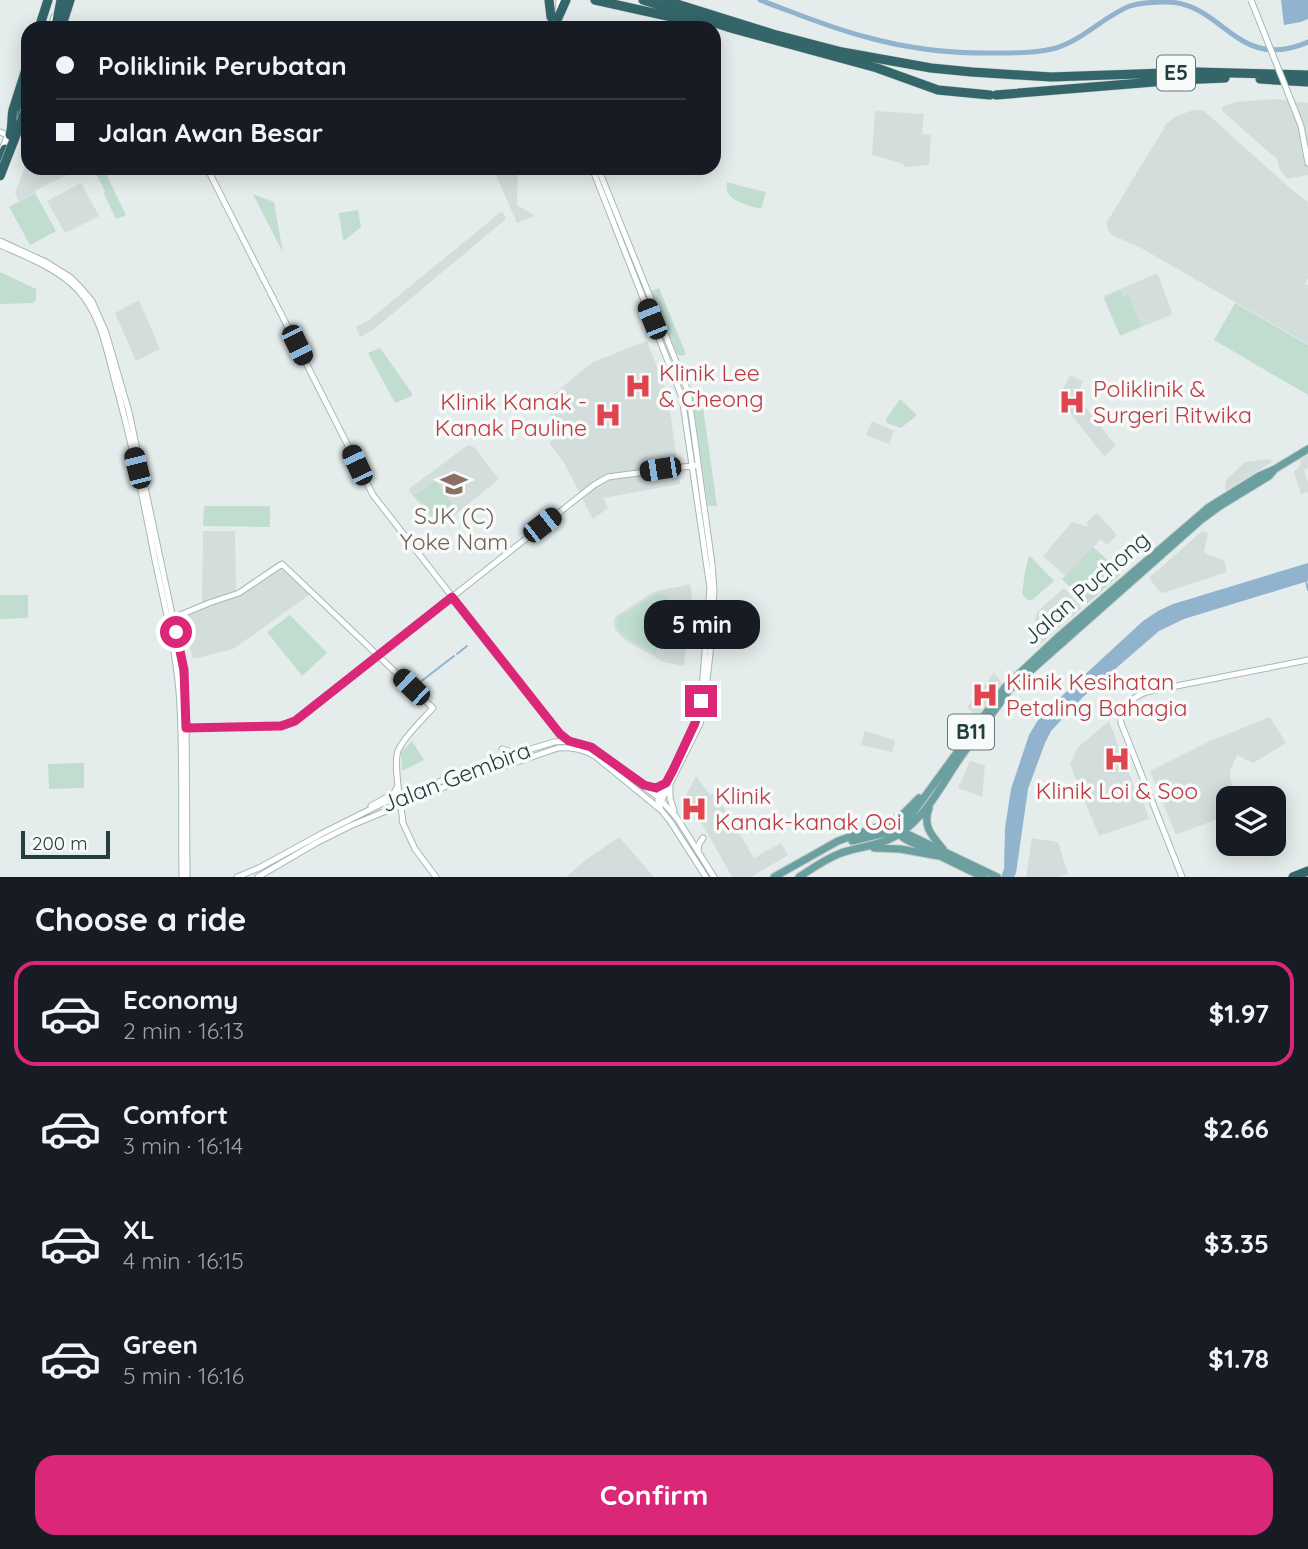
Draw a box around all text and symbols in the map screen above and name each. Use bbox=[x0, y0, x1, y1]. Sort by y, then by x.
text: Poliklinik Perubatan bbox=[98, 49, 347, 82]
road number: E5 bbox=[1157, 56, 1195, 90]
text: Jalan Awan Besar bbox=[98, 116, 323, 149]
car bbox=[635, 296, 670, 342]
car bbox=[279, 322, 316, 368]
place label: Klinik Lee & Cheong bbox=[659, 358, 764, 413]
hospital icon: Klinik Lee & Cheong bbox=[623, 371, 653, 401]
place label: Poliklinik & Surgeri Ritwika bbox=[1093, 374, 1252, 429]
place label: Klinik Kanak - Kanak Pauline bbox=[435, 387, 587, 442]
hospital icon: Poliklinik & Surgeri Ritwika bbox=[1057, 387, 1087, 417]
hospital icon: Klinik Kanak - Kanak Pauline bbox=[593, 400, 623, 430]
car bbox=[339, 442, 376, 488]
car bbox=[122, 445, 153, 491]
car bbox=[638, 455, 683, 483]
school or university icon: SJK (C) Yoke Nam bbox=[439, 469, 469, 499]
place label: SJK (C) Yoke Nam bbox=[400, 501, 508, 556]
car bbox=[519, 504, 566, 546]
street label: Jalan Puchong bbox=[1016, 524, 1155, 651]
callout: 5 min bbox=[643, 600, 759, 648]
text: 5 min bbox=[672, 610, 732, 639]
route start bbox=[160, 616, 192, 648]
car bbox=[389, 665, 434, 709]
place label: Klinik Kesihatan Petaling Bahagia bbox=[1006, 667, 1187, 722]
hospital icon: Klinik Kesihatan Petaling Bahagia bbox=[970, 680, 1000, 710]
route end bbox=[685, 685, 717, 717]
road number: B11 bbox=[948, 714, 994, 750]
street label: Jalan Gembira bbox=[377, 735, 534, 818]
hospital icon: Klinik Loi & Soo bbox=[1102, 744, 1132, 774]
place label: Klinik Loi & Soo bbox=[1036, 776, 1198, 805]
place label: Klinik Kanak-kanak Ooi bbox=[715, 781, 902, 836]
map controls bbox=[1216, 786, 1286, 856]
button: layers bbox=[1216, 786, 1286, 856]
hospital icon: Klinik Kanak-kanak Ooi bbox=[679, 794, 709, 824]
scale bar bbox=[21, 828, 110, 860]
text: 200 m bbox=[32, 831, 88, 855]
text: Choose a ride bbox=[35, 899, 247, 939]
icon: car bbox=[39, 982, 102, 1045]
text: Economy bbox=[123, 983, 238, 1016]
text: $1.97 bbox=[1209, 997, 1269, 1030]
text: 2 min · 16:13 bbox=[123, 1016, 244, 1045]
icon: car bbox=[39, 1097, 102, 1160]
text: Comfort bbox=[123, 1098, 228, 1131]
text: $2.66 bbox=[1203, 1112, 1269, 1145]
text: 3 min · 16:14 bbox=[123, 1131, 243, 1160]
icon: car bbox=[39, 1212, 102, 1275]
text: XL bbox=[123, 1213, 155, 1246]
text: $3.35 bbox=[1204, 1227, 1269, 1260]
text: 4 min · 16:15 bbox=[123, 1246, 244, 1275]
icon: car bbox=[39, 1327, 102, 1390]
text: Green bbox=[123, 1328, 198, 1361]
text: $1.78 bbox=[1208, 1342, 1269, 1375]
text: 5 min · 16:16 bbox=[123, 1361, 244, 1390]
button: Confirm bbox=[35, 1455, 1273, 1535]

